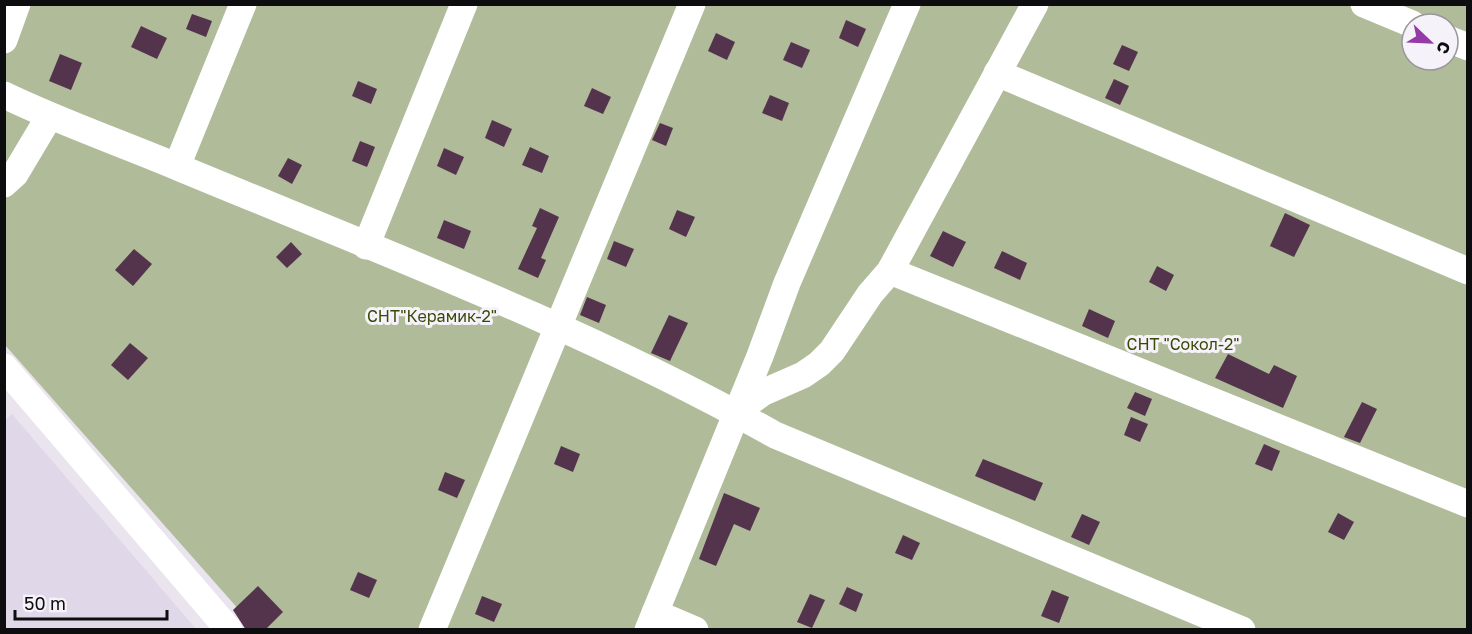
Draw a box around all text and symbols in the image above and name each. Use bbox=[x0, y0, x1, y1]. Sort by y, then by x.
north arrow bbox=[1400, 12, 1460, 72]
text: С bbox=[1432, 39, 1455, 57]
park label: СНТ"Керамик-2" bbox=[367, 306, 497, 326]
park label: СНТ "Сокол-2" bbox=[1127, 334, 1239, 354]
scale bar bbox=[15, 583, 166, 621]
text: 50 m bbox=[24, 592, 66, 614]

